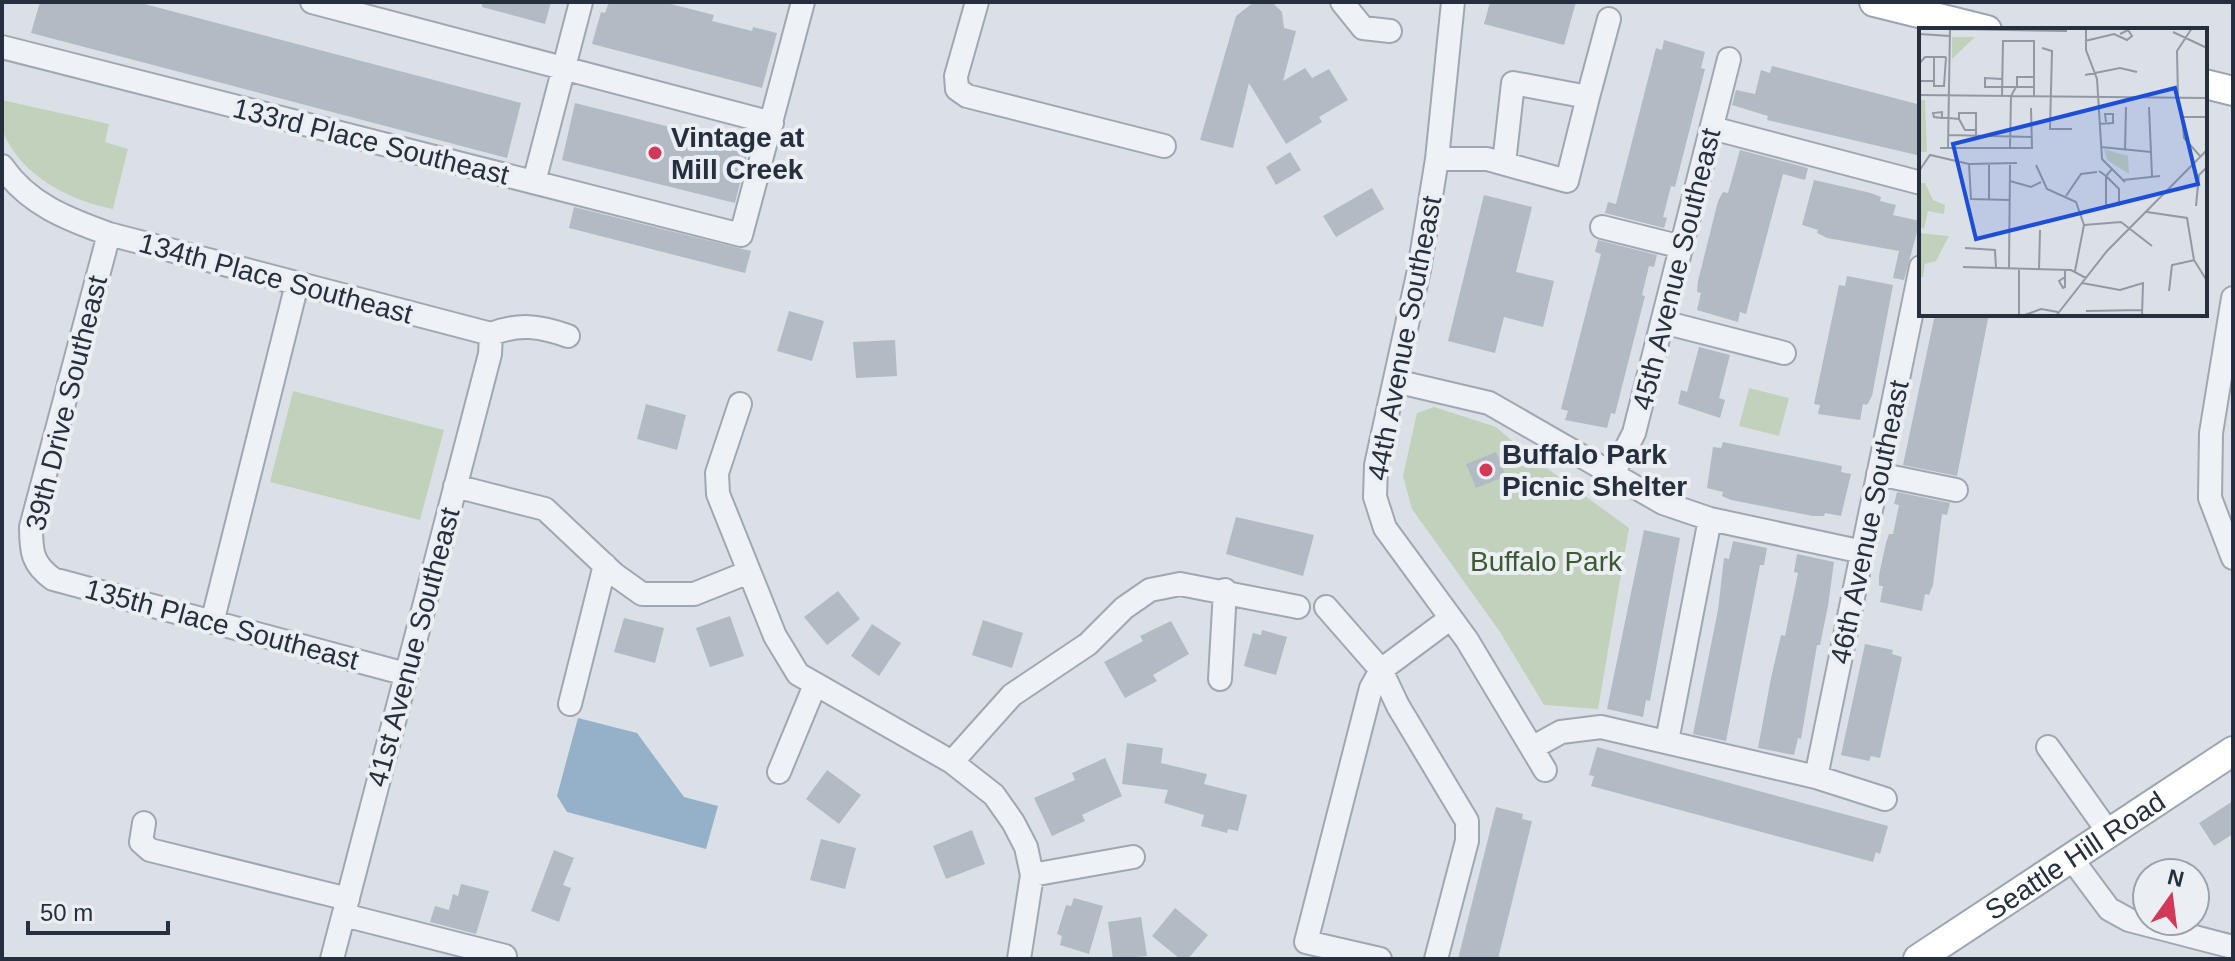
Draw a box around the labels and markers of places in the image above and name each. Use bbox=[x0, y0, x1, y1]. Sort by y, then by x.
place label: Vintage at Mill Creek bbox=[671, 122, 804, 185]
marker: Vintage at Mill Creek bbox=[646, 144, 664, 162]
place label: Buffalo Park Picnic Shelter bbox=[1502, 439, 1687, 502]
marker: Buffalo Park Picnic Shelter bbox=[1477, 461, 1495, 479]

